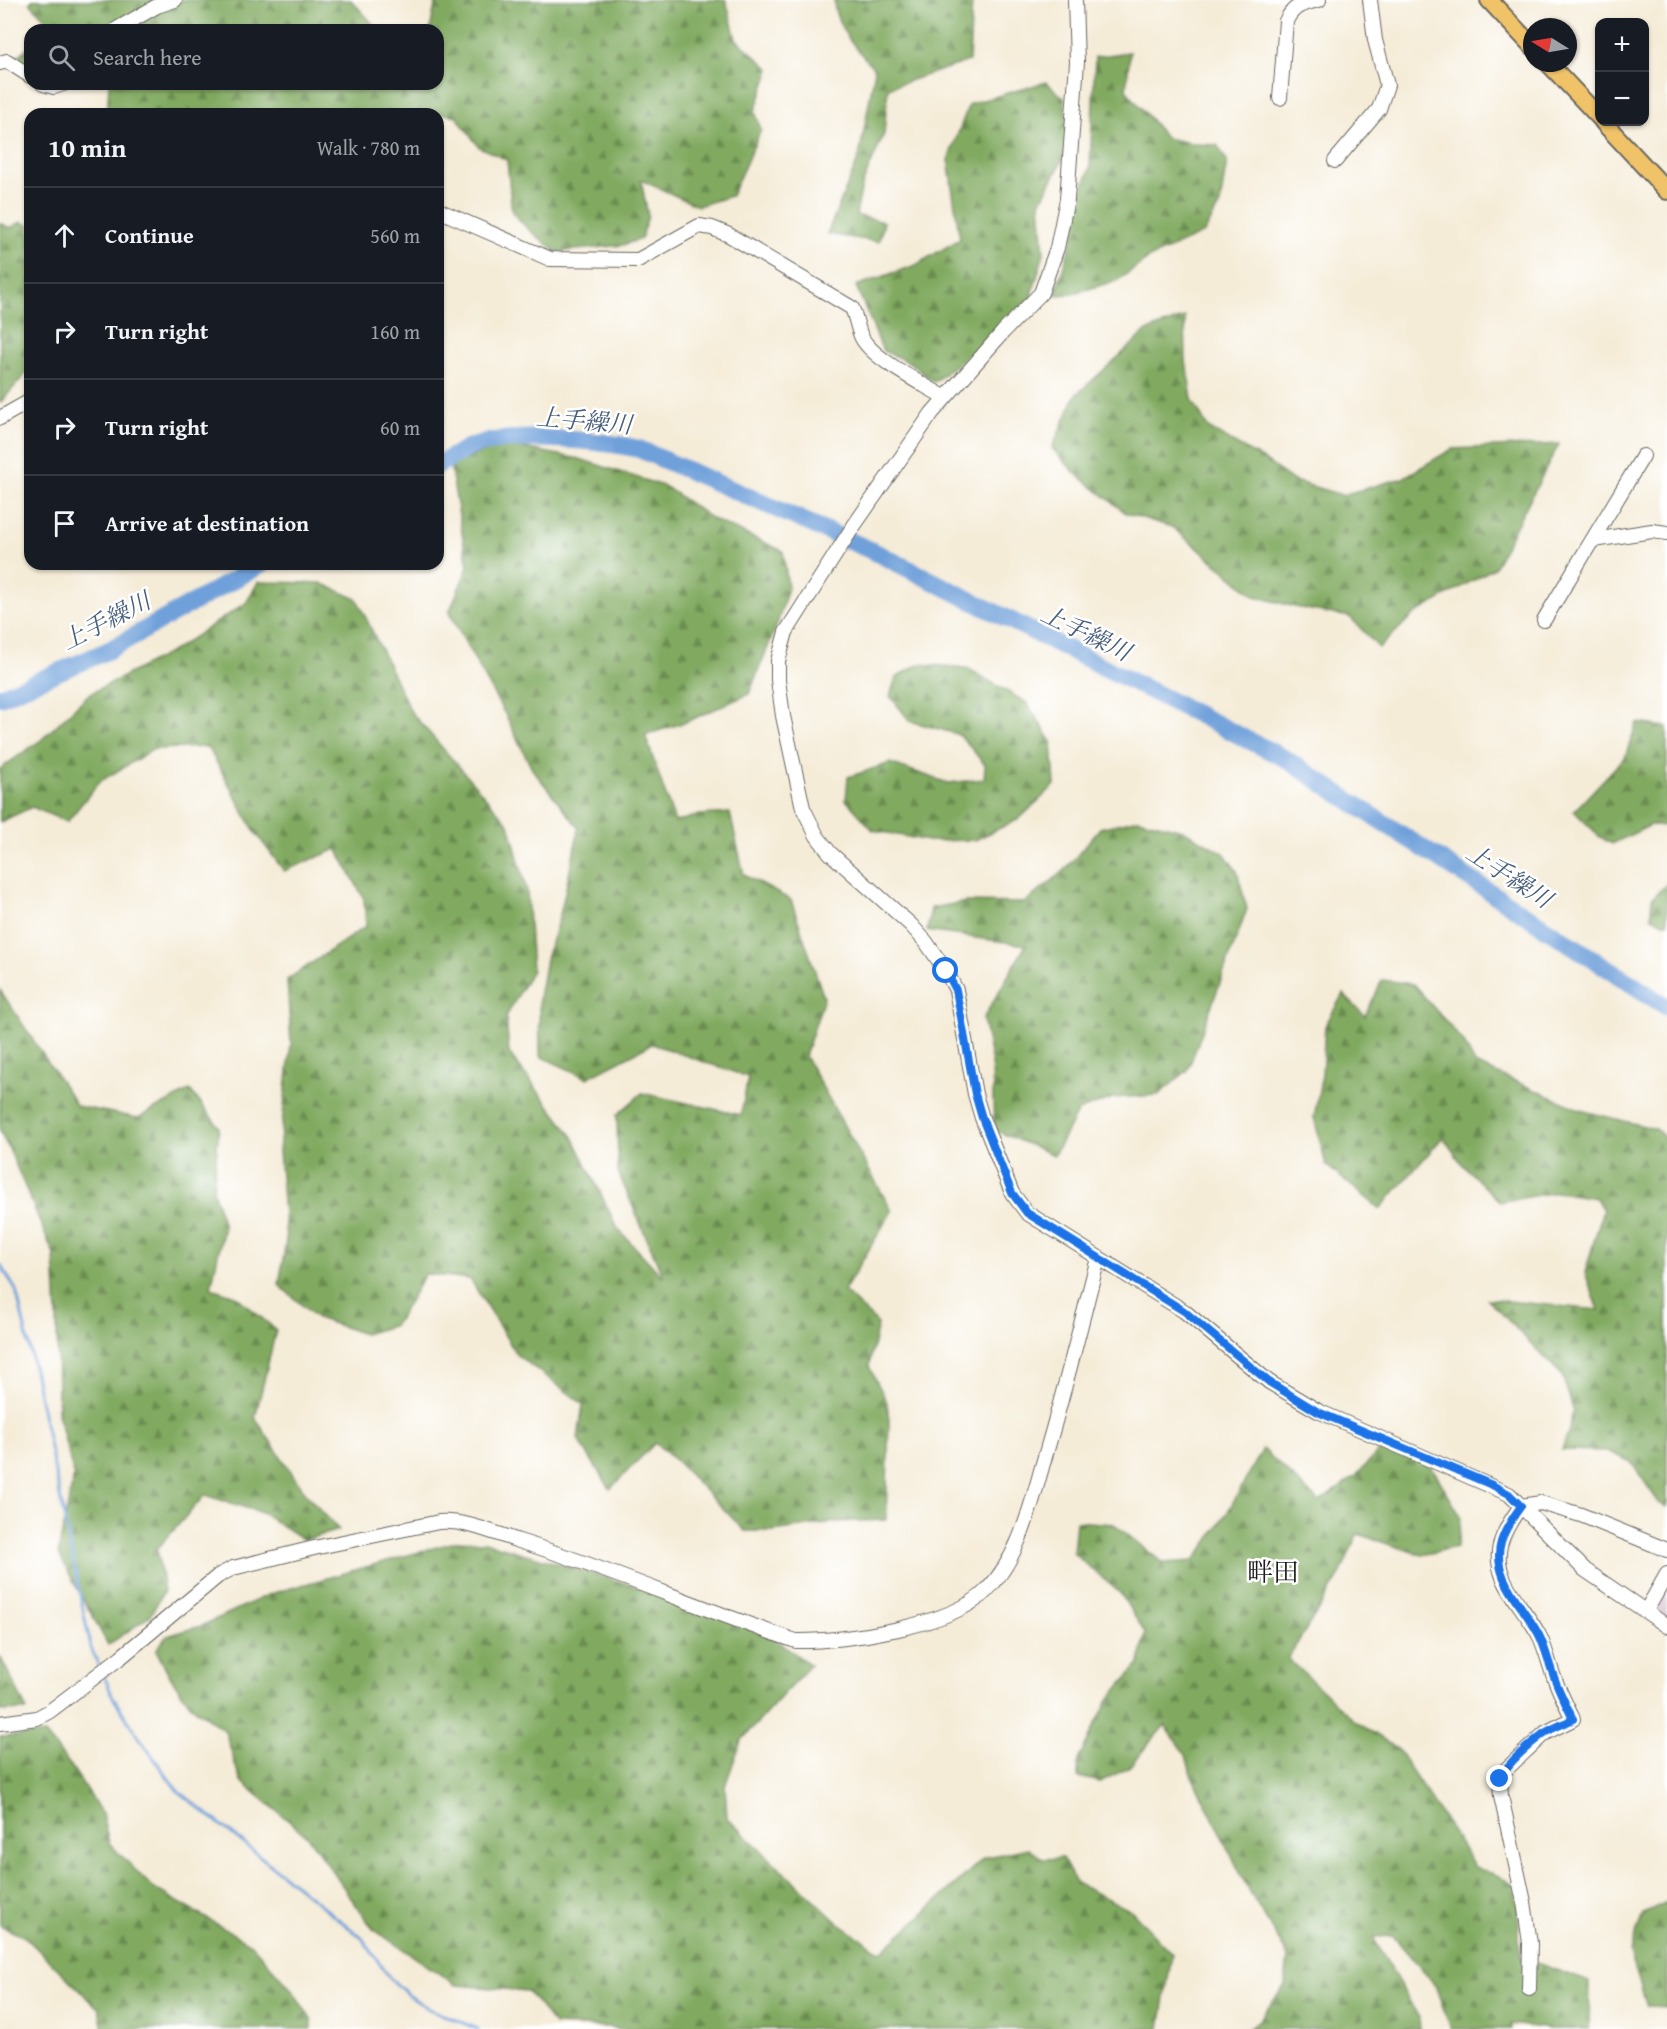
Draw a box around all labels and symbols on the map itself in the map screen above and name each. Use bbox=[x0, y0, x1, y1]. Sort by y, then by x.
north arrow bbox=[1523, 18, 1577, 72]
water label: 上手繰川 bbox=[535, 399, 636, 442]
water label: 上手繰川 bbox=[55, 582, 159, 658]
water label: 上手繰川 bbox=[1035, 596, 1140, 671]
water label: 上手繰川 bbox=[1459, 835, 1562, 918]
route start bbox=[932, 957, 958, 983]
district label: 畔田 bbox=[1247, 1552, 1299, 1591]
route end bbox=[1486, 1765, 1512, 1791]

